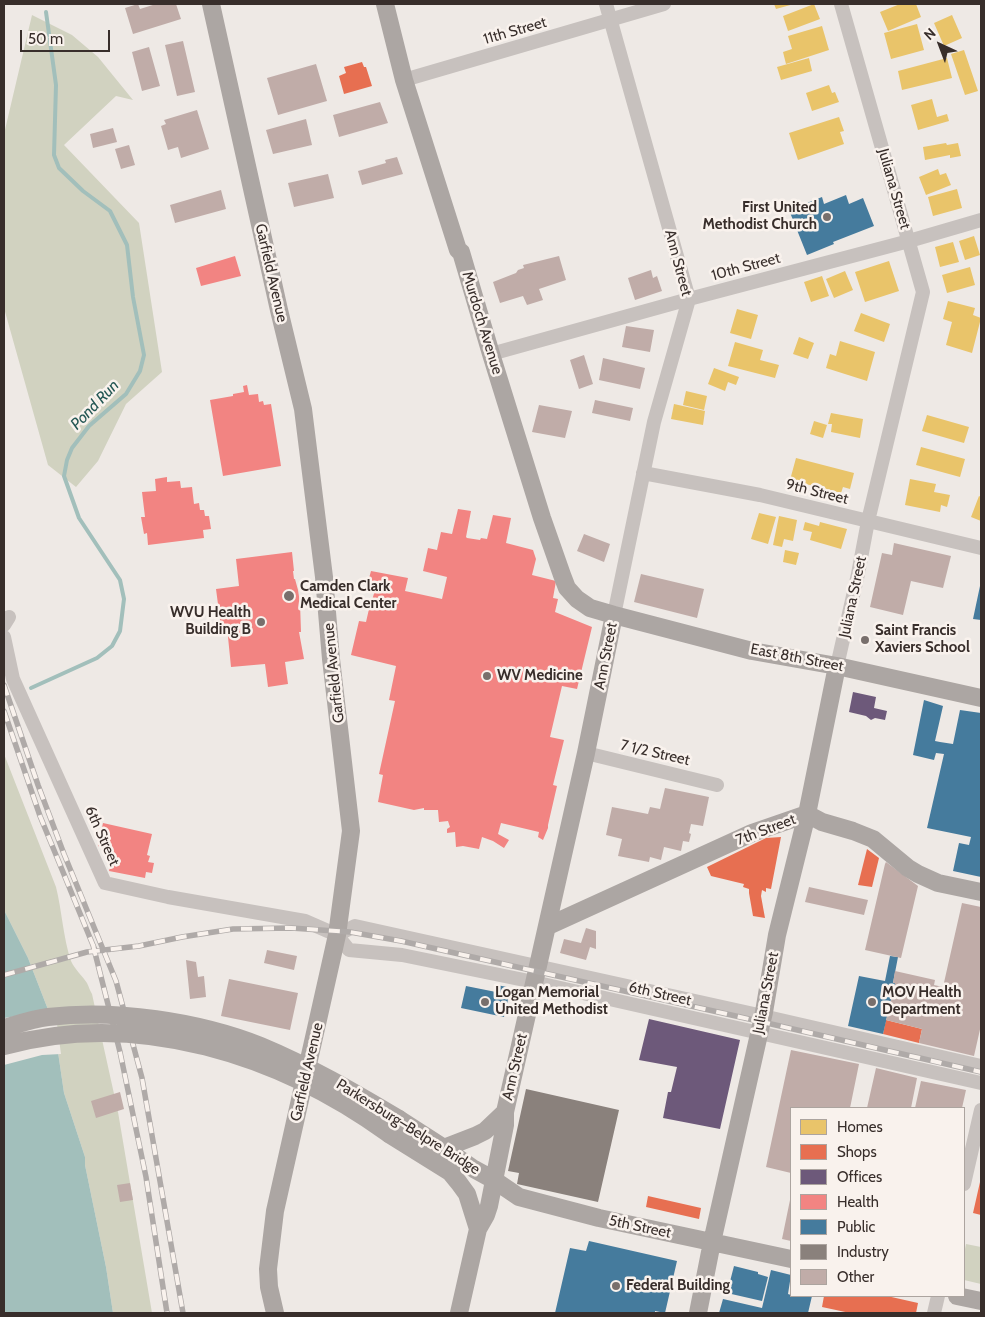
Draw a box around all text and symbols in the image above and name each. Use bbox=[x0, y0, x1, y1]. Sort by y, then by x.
street label: 11th Street bbox=[481, 13, 549, 49]
scale bar bbox=[22, 20, 112, 52]
north arrow bbox=[915, 20, 965, 70]
text: N bbox=[920, 24, 940, 44]
text: 50 m bbox=[28, 30, 63, 48]
street label: Juliana Street bbox=[874, 147, 914, 231]
place label: First United Methodist Church bbox=[702, 199, 817, 234]
marker: First United Methodist Church bbox=[821, 211, 833, 223]
street label: Garfield Avenue bbox=[251, 222, 291, 324]
street label: Ann Street bbox=[661, 228, 695, 298]
street label: 10th Street bbox=[710, 249, 782, 285]
street label: Murdoch Avenue bbox=[458, 269, 506, 377]
water label: Pond Run bbox=[67, 376, 123, 434]
street label: 9th Street bbox=[784, 476, 850, 508]
street label: Juliana Street bbox=[836, 555, 870, 639]
place label: Camden Clark Medical Center bbox=[300, 578, 397, 613]
marker: Camden Clark Medical Center bbox=[282, 589, 296, 603]
place label: WVU Health Building B bbox=[170, 604, 251, 639]
marker: WVU Health Building B bbox=[255, 616, 267, 628]
street label: Ann Street bbox=[591, 621, 621, 691]
street label: Garfield Avenue bbox=[320, 622, 348, 724]
place label: Saint Francis Xaviers School bbox=[875, 622, 970, 657]
marker: Saint Francis Xaviers School bbox=[859, 634, 871, 646]
street label: East 8th Street bbox=[749, 640, 845, 676]
place label: WV Medicine bbox=[497, 667, 583, 685]
marker: WV Medicine bbox=[481, 670, 493, 682]
street label: 7 1/2 Street bbox=[619, 736, 691, 770]
street label: 6th Street bbox=[81, 803, 123, 869]
street label: 7th Street bbox=[734, 810, 798, 850]
street label: Juliana Street bbox=[749, 951, 783, 1035]
street label: 6th Street bbox=[627, 978, 693, 1010]
place label: Logan Memorial United Methodist bbox=[495, 984, 608, 1019]
place label: MOV Health Department bbox=[882, 984, 962, 1019]
marker: Logan Memorial United Methodist bbox=[479, 996, 491, 1008]
marker: MOV Health Department bbox=[866, 996, 878, 1008]
street label: Garfield Avenue bbox=[287, 1021, 327, 1123]
street label: Ann Street bbox=[499, 1032, 531, 1102]
street label: Parkersburg–Belpre Bridge bbox=[333, 1075, 483, 1179]
legend bbox=[790, 1107, 965, 1297]
text: Homes bbox=[837, 1118, 883, 1136]
text: Shops bbox=[837, 1143, 877, 1161]
text: Offices bbox=[837, 1168, 882, 1186]
text: Health bbox=[837, 1193, 879, 1211]
street label: 5th Street bbox=[607, 1212, 673, 1242]
text: Public bbox=[837, 1218, 875, 1236]
text: Industry bbox=[837, 1243, 889, 1261]
text: Other bbox=[837, 1268, 874, 1286]
place label: Federal Building bbox=[626, 1277, 730, 1295]
marker: Federal Building bbox=[610, 1280, 622, 1292]

